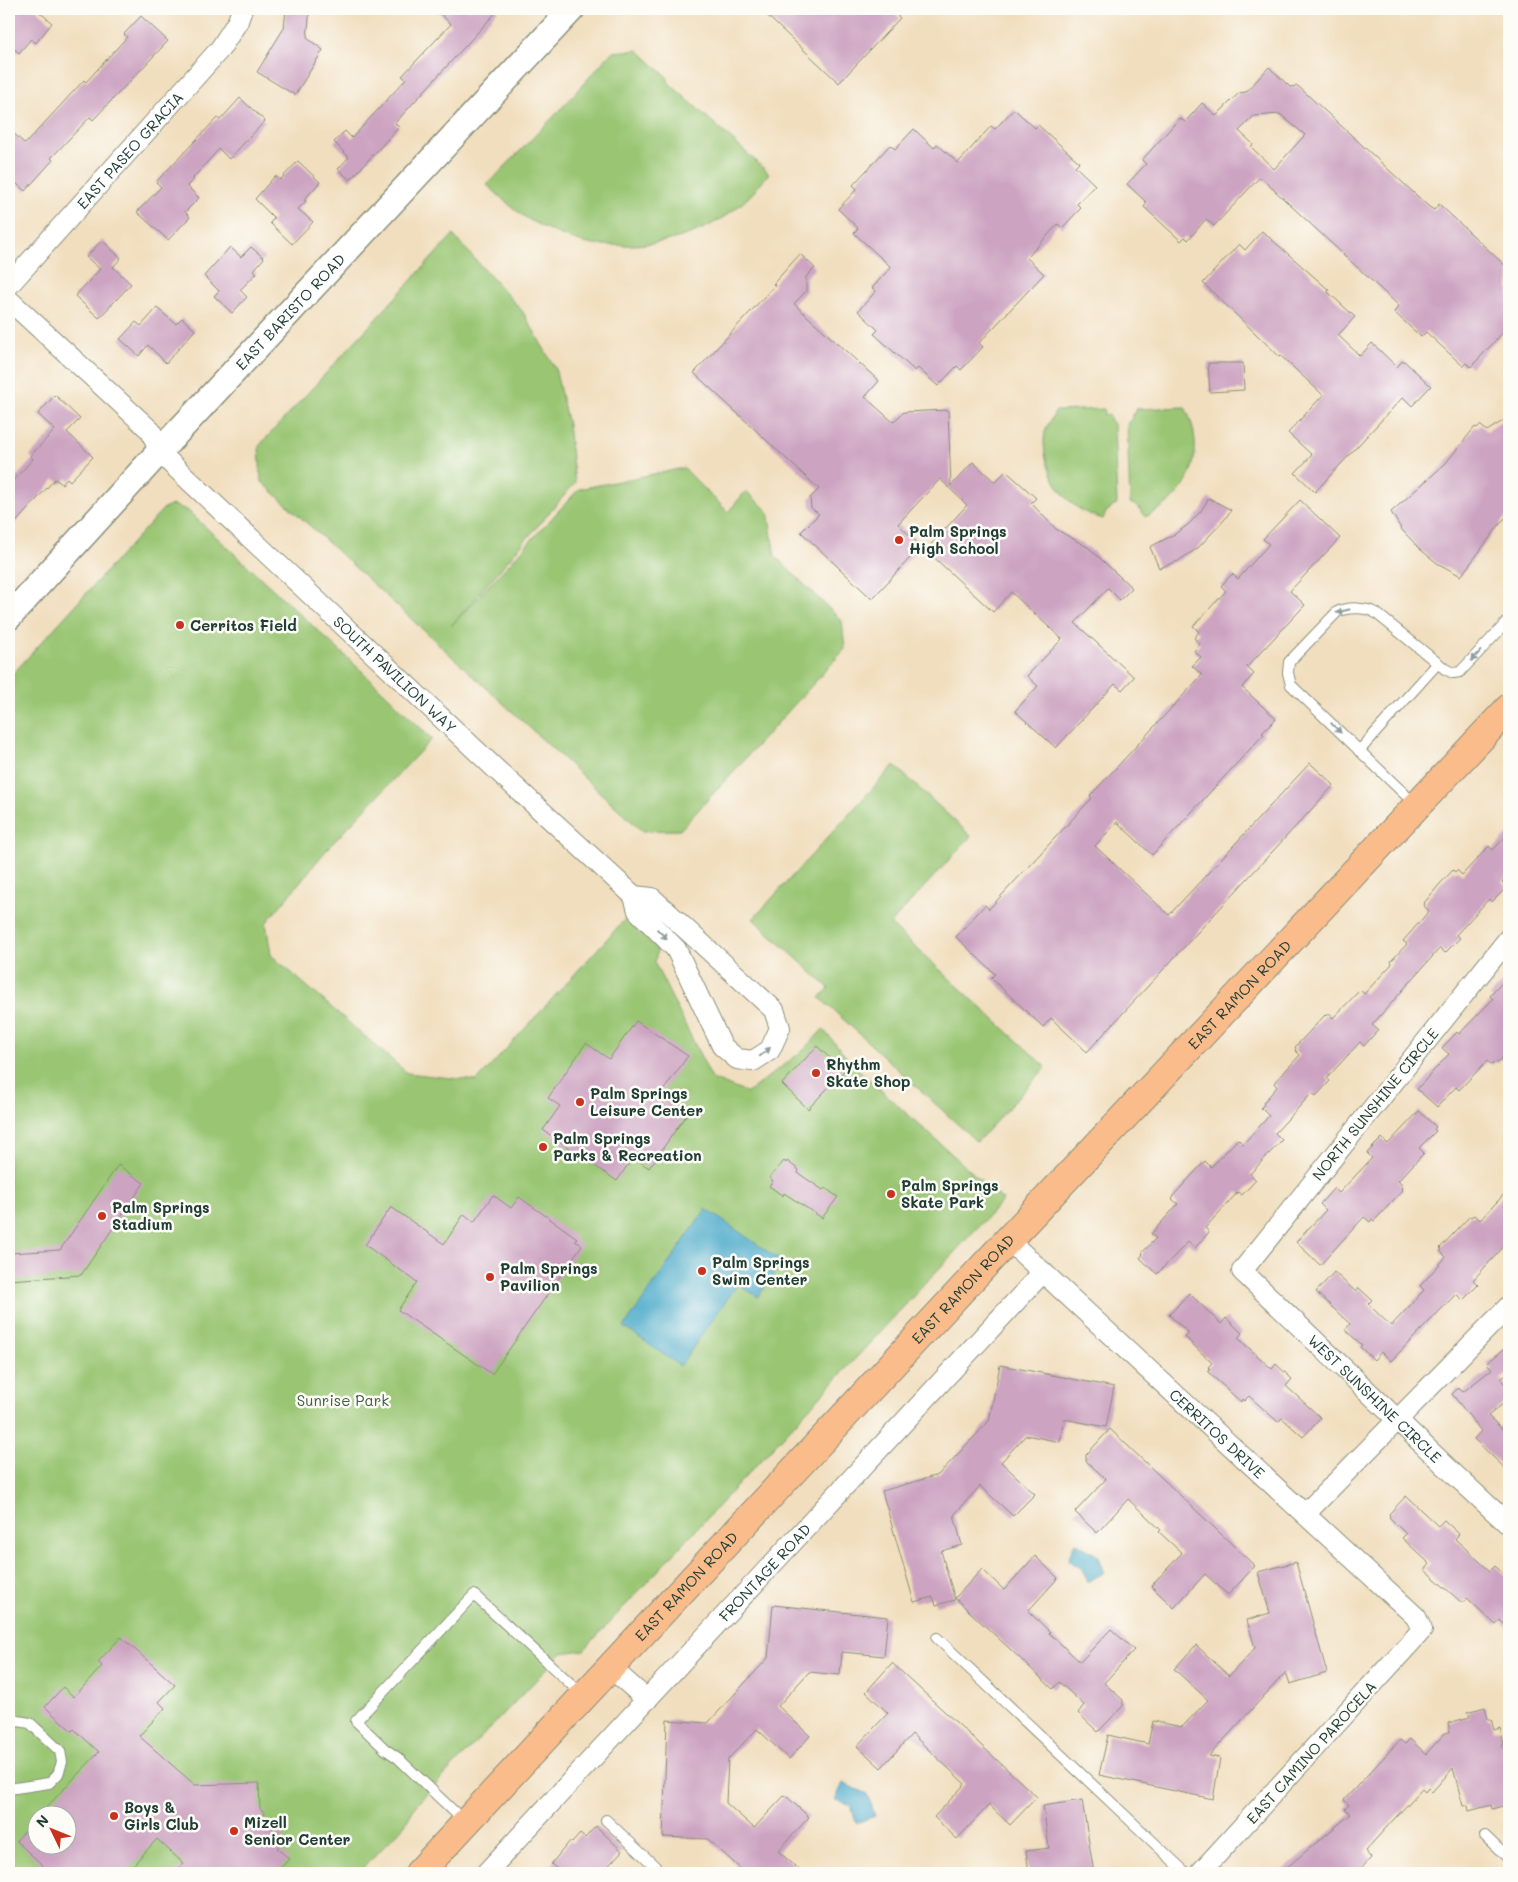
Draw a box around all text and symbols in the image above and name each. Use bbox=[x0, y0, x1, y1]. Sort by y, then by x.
street label: EAST PASEO GRACIA bbox=[72, 87, 187, 213]
street label: EAST BARISTO ROAD bbox=[231, 249, 349, 374]
place label: Palm Springs High School bbox=[909, 521, 1007, 558]
marker: Palm Springs High School bbox=[893, 534, 905, 546]
one-way arrow bbox=[1336, 607, 1351, 615]
street label: SOUTH PAVILION WAY bbox=[329, 611, 461, 737]
place label: Cerritos Field bbox=[190, 615, 297, 635]
marker: Cerritos Field bbox=[174, 619, 186, 631]
one-way arrow bbox=[1470, 649, 1482, 661]
one-way arrow bbox=[1330, 722, 1342, 734]
one-way arrow bbox=[656, 928, 668, 940]
street label: EAST RAMON ROAD bbox=[1183, 936, 1295, 1053]
street label: NORTH SUNSHINE CIRCLE bbox=[1307, 1023, 1443, 1184]
one-way arrow bbox=[759, 1046, 771, 1058]
place label: Rhythm Skate Shop bbox=[826, 1054, 910, 1091]
marker: Rhythm Skate Shop bbox=[810, 1067, 822, 1079]
place label: Palm Springs Leisure Center bbox=[590, 1083, 703, 1120]
marker: Palm Springs Leisure Center bbox=[574, 1096, 586, 1108]
place label: Palm Springs Parks & Recreation bbox=[553, 1128, 702, 1165]
marker: Palm Springs Parks & Recreation bbox=[537, 1141, 549, 1153]
place label: Palm Springs Skate Park bbox=[901, 1175, 999, 1212]
marker: Palm Springs Skate Park bbox=[885, 1188, 897, 1200]
place label: Palm Springs Stadium bbox=[112, 1197, 210, 1234]
marker: Palm Springs Stadium bbox=[96, 1210, 108, 1222]
street label: EAST RAMON ROAD bbox=[907, 1230, 1018, 1348]
place label: Palm Springs Swim Center bbox=[712, 1252, 810, 1289]
place label: Palm Springs Pavilion bbox=[500, 1258, 598, 1295]
marker: Palm Springs Swim Center bbox=[696, 1265, 708, 1277]
marker: Palm Springs Pavilion bbox=[484, 1271, 496, 1283]
street label: WEST SUNSHINE CIRCLE bbox=[1304, 1330, 1446, 1467]
street label: CERRITOS DRIVE bbox=[1165, 1384, 1270, 1483]
park label: Sunrise Park bbox=[297, 1390, 389, 1410]
street label: FRONTAGE ROAD bbox=[714, 1519, 815, 1625]
street label: EAST RAMON ROAD bbox=[630, 1527, 742, 1645]
street label: EAST CAMINO PAROCELA bbox=[1242, 1676, 1380, 1828]
place label: Boys & Girls Club bbox=[124, 1797, 199, 1834]
north arrow bbox=[28, 1804, 78, 1854]
text: N bbox=[32, 1810, 53, 1831]
marker: Boys & Girls Club bbox=[108, 1810, 120, 1822]
place label: Mizell Senior Center bbox=[244, 1812, 351, 1849]
marker: Mizell Senior Center bbox=[228, 1825, 240, 1837]

